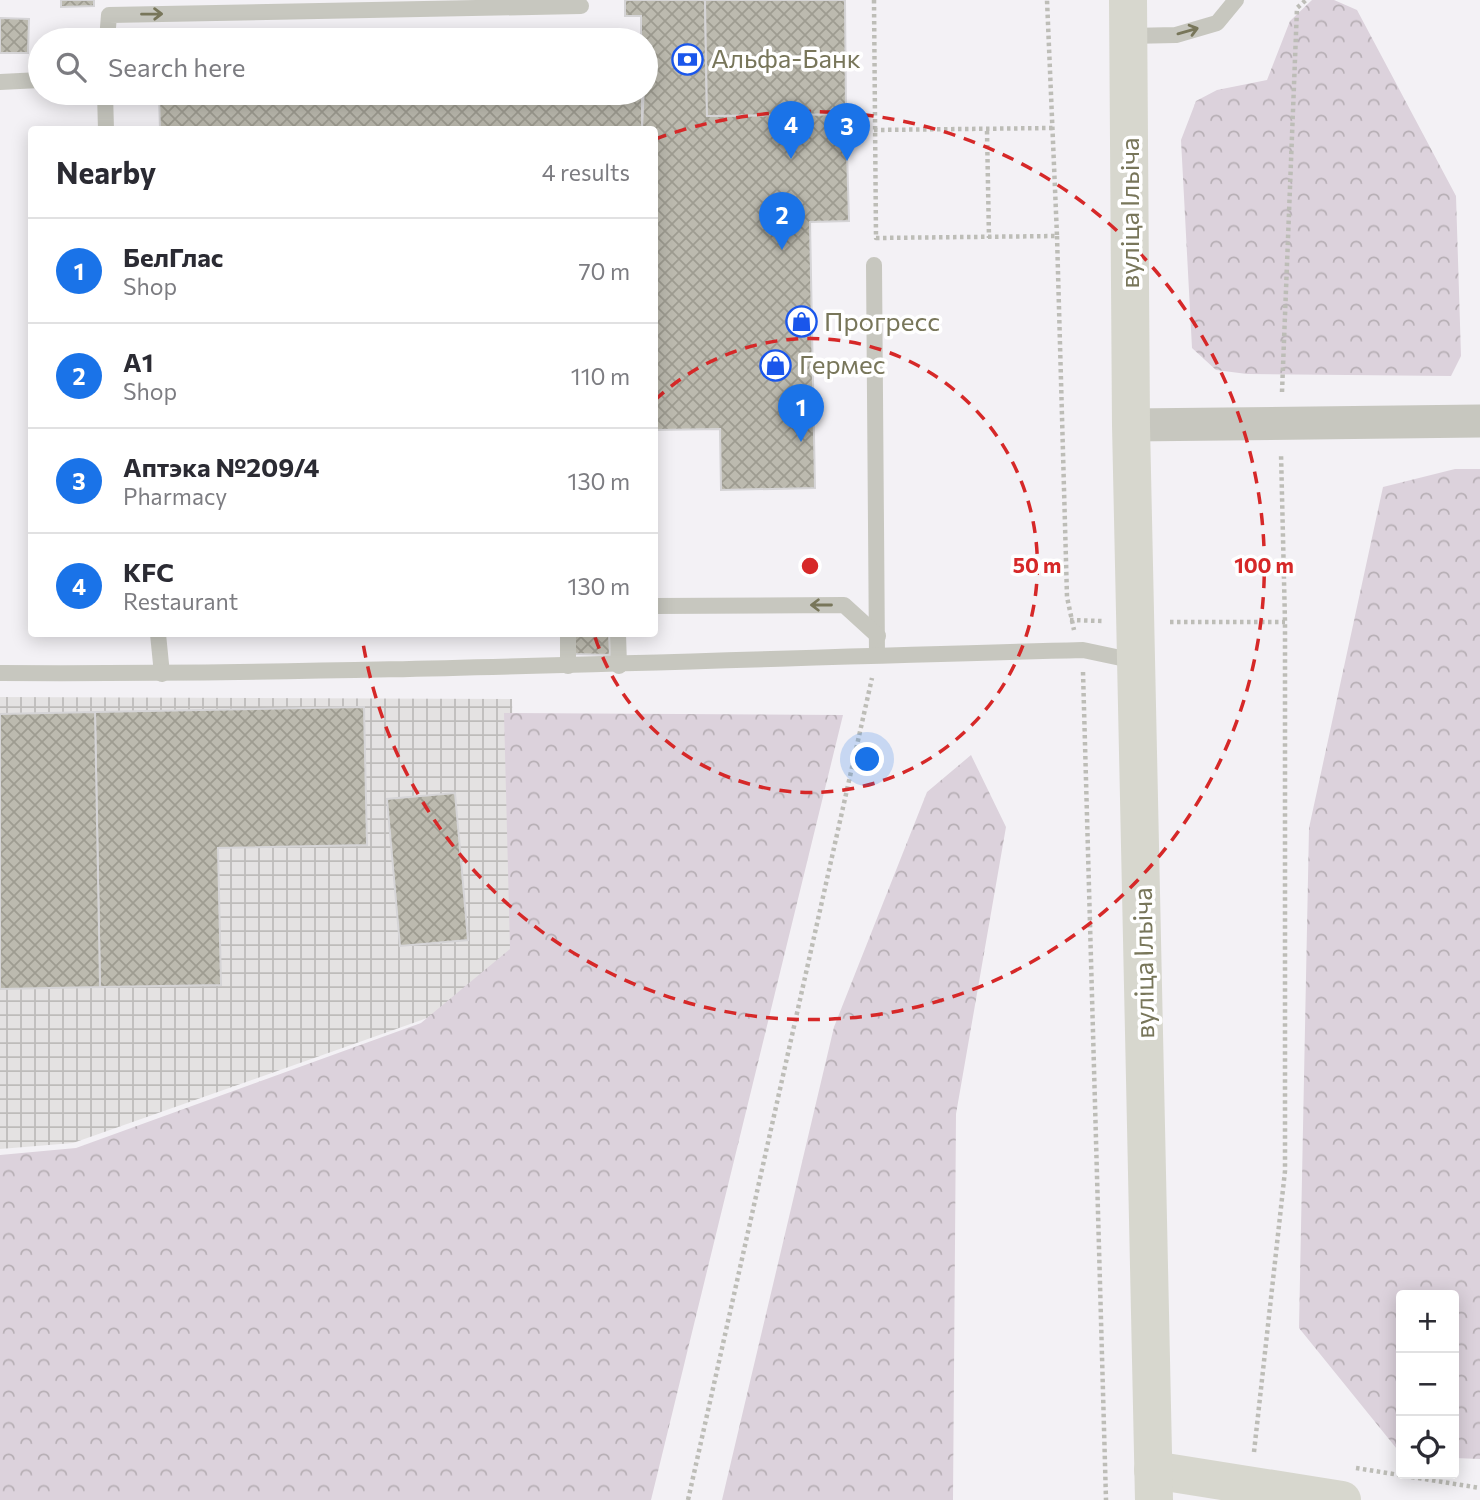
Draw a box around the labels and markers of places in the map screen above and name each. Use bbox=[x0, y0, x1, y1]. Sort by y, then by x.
bank icon: Альфа-Банк bbox=[671, 42, 705, 76]
place label: Альфа-Банк bbox=[711, 42, 861, 73]
pin: 4 bbox=[768, 101, 814, 159]
pin: 3 bbox=[824, 103, 870, 161]
pin: 2 bbox=[759, 192, 805, 250]
shop icon: Прогресс bbox=[784, 305, 818, 339]
place label: Прогресс bbox=[824, 305, 940, 336]
shop icon: Гермес bbox=[759, 348, 793, 382]
place label: Гермес bbox=[799, 348, 886, 379]
pin: 1 bbox=[778, 384, 824, 442]
centre of rings bbox=[798, 554, 822, 578]

